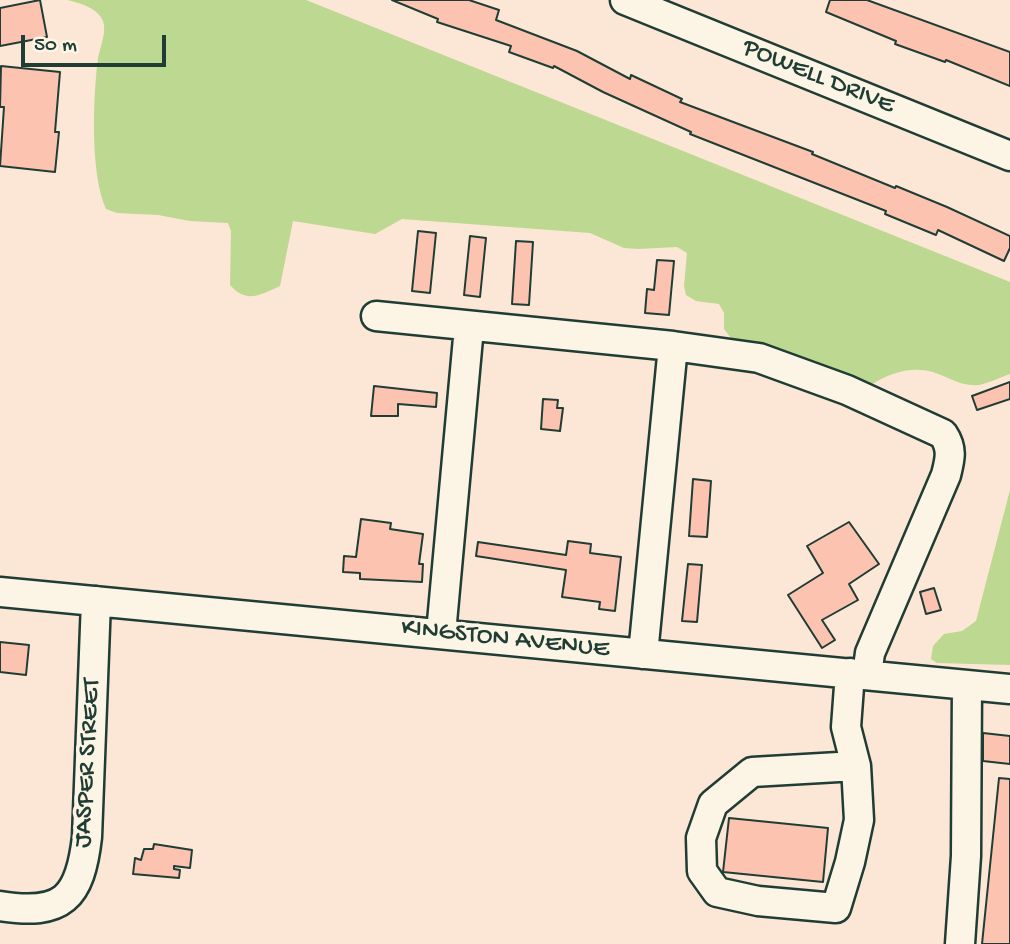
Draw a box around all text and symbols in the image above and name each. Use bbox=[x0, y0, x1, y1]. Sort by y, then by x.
scale bar bbox=[24, 21, 170, 65]
street label: POWELL DRIVE bbox=[738, 33, 898, 123]
text: 50 m bbox=[34, 34, 77, 59]
street label: KINGSTON AVENUE bbox=[399, 614, 611, 666]
street label: JASPER STREET bbox=[69, 678, 109, 848]

